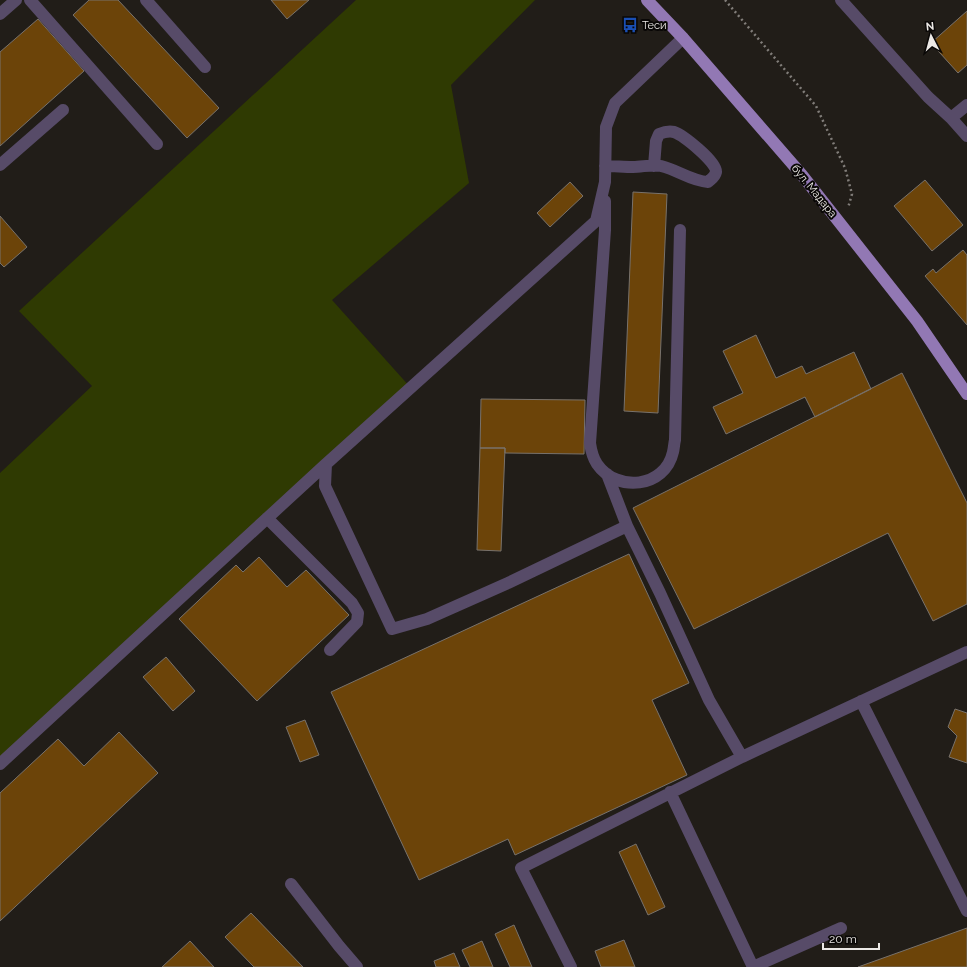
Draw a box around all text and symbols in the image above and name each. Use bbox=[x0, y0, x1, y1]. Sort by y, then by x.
bus stop icon: Теси bbox=[621, 16, 639, 34]
north arrow bbox=[911, 16, 951, 56]
place label: Теси bbox=[642, 19, 667, 32]
text: N bbox=[925, 20, 935, 33]
street label: бул. Мадара bbox=[789, 162, 839, 220]
scale bar bbox=[823, 925, 879, 951]
text: 20 m bbox=[829, 932, 857, 946]

